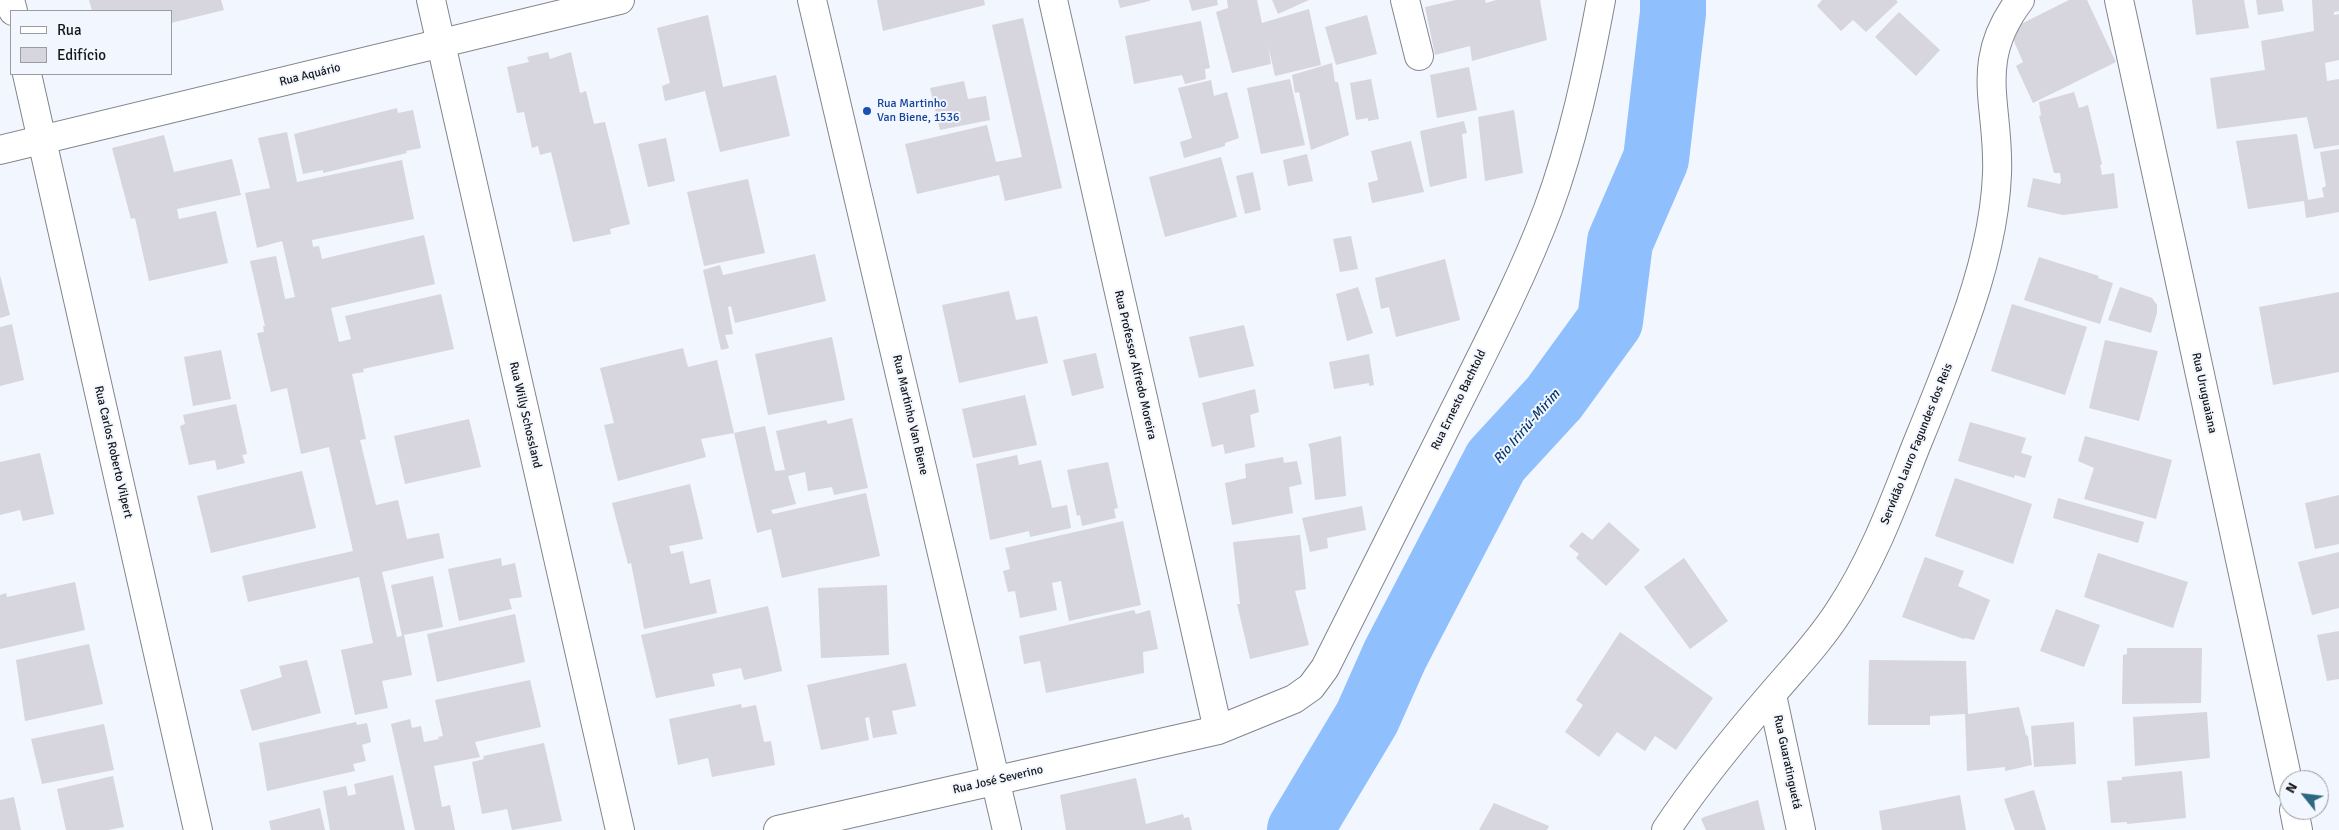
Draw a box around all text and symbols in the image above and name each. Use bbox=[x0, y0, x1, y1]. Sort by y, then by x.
legend bbox=[10, 10, 172, 75]
text: Rua bbox=[57, 21, 82, 39]
text: Edifício bbox=[57, 46, 106, 64]
street label: Rua Aquário bbox=[278, 60, 342, 90]
place label: Rua Martinho Van Biene, 1536 bbox=[877, 97, 960, 125]
marker: Rua Martinho Van Biene, 1536 bbox=[861, 105, 873, 117]
street label: Rua Professor Alfredo Moreira bbox=[1111, 289, 1159, 441]
street label: Rua Ernesto Bachtold bbox=[1428, 347, 1490, 453]
street label: Rua Uruguaiana bbox=[2188, 351, 2220, 435]
street label: Rua Martinho Van Biene bbox=[889, 353, 931, 477]
street label: Rua Willy Schossland bbox=[506, 360, 544, 470]
street label: Servidão Lauro Fagundes dos Reis bbox=[1878, 361, 1956, 527]
street label: Rua Carlos Roberto Vilpert bbox=[91, 384, 135, 520]
water label: Rio Iririú-Mirim bbox=[1490, 386, 1564, 468]
street label: Rua Guaratinguetá bbox=[1770, 713, 1804, 811]
street label: Rua José Severino bbox=[951, 763, 1045, 797]
north arrow bbox=[2279, 770, 2329, 820]
text: N bbox=[2282, 780, 2301, 796]

